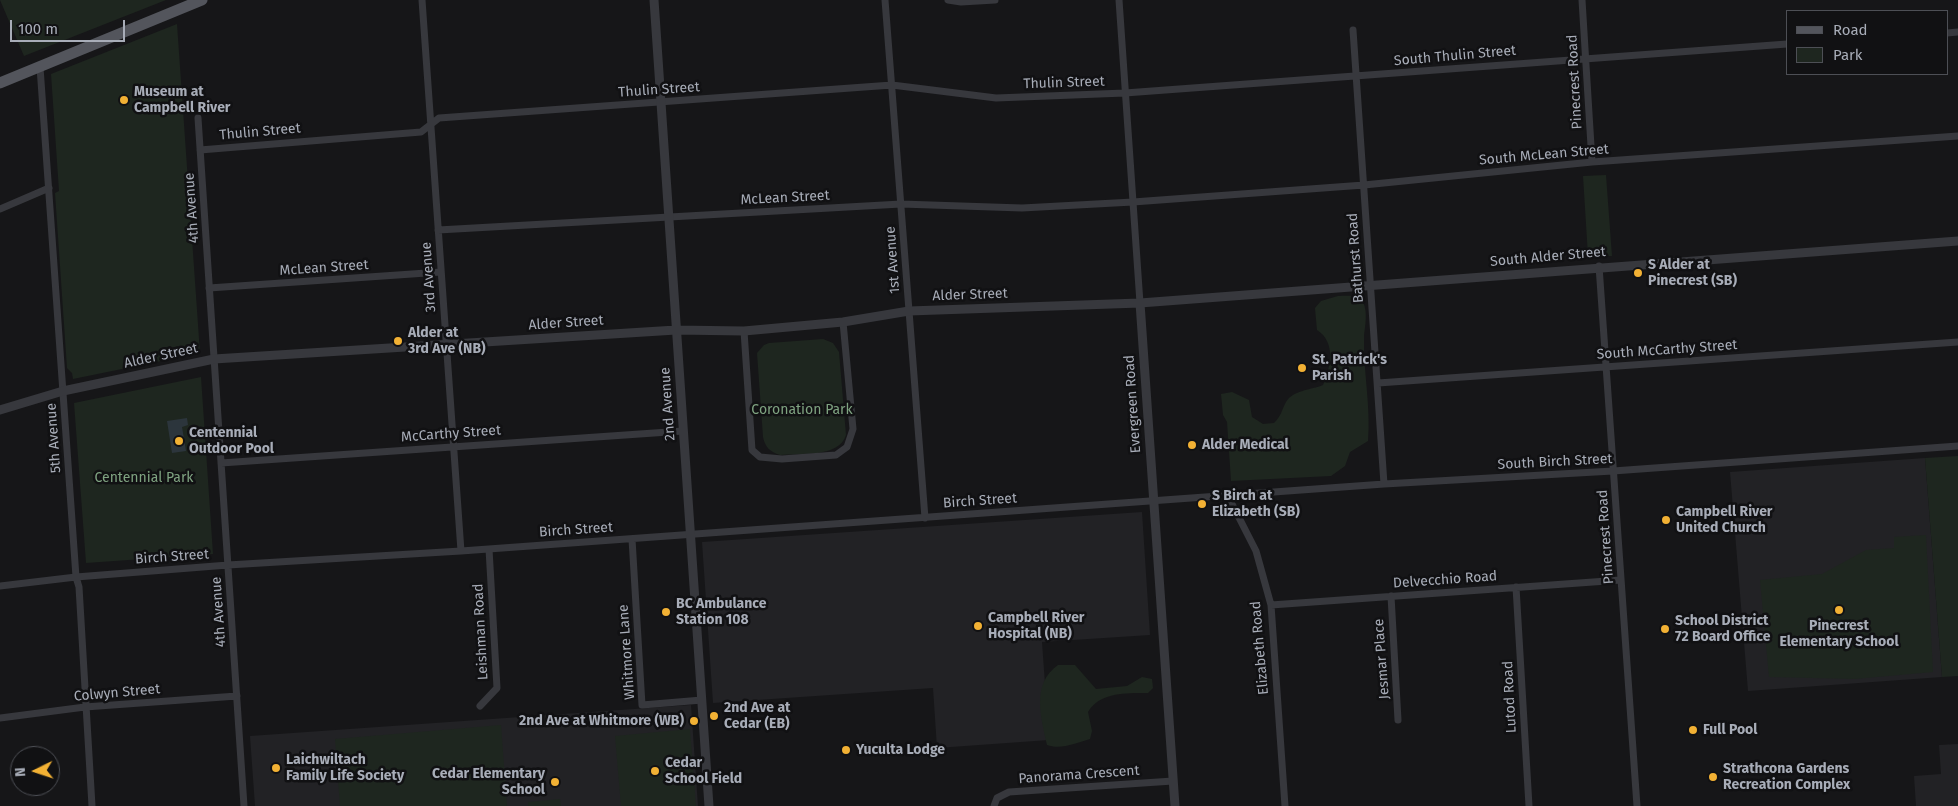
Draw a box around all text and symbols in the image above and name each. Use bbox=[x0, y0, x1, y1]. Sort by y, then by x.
scale bar bbox=[12, 10, 128, 42]
legend bbox=[1786, 10, 1948, 75]
text: 100 m bbox=[18, 20, 58, 38]
text: Road bbox=[1833, 21, 1868, 39]
street label: Pinecrest Road bbox=[1564, 34, 1586, 130]
street label: South Thulin Street bbox=[1393, 42, 1517, 70]
text: Park bbox=[1833, 46, 1863, 64]
street label: Thulin Street bbox=[1023, 73, 1105, 93]
street label: Thulin Street bbox=[618, 79, 700, 101]
place label: Museum at Campbell River bbox=[134, 84, 230, 116]
marker: Museum at Campbell River bbox=[118, 94, 130, 106]
street label: Thulin Street bbox=[219, 120, 301, 144]
street label: South McLean Street bbox=[1478, 141, 1610, 169]
street label: 4th Avenue bbox=[181, 172, 203, 244]
street label: McLean Street bbox=[740, 187, 830, 209]
street label: Bathurst Road bbox=[1344, 212, 1368, 304]
street label: 1st Avenue bbox=[882, 226, 904, 294]
street label: 3rd Avenue bbox=[418, 241, 440, 313]
street label: South Alder Street bbox=[1489, 244, 1607, 270]
street label: McLean Street bbox=[279, 257, 369, 279]
place label: S Alder at Pinecrest (SB) bbox=[1648, 257, 1737, 290]
marker: S Alder at Pinecrest (SB) bbox=[1632, 267, 1644, 279]
street label: Alder Street bbox=[932, 285, 1008, 305]
street label: Alder Street bbox=[528, 312, 604, 334]
place label: Alder at 3rd Ave (NB) bbox=[408, 325, 486, 358]
marker: Alder at 3rd Ave (NB) bbox=[392, 335, 404, 347]
street label: South McCarthy Street bbox=[1596, 337, 1738, 363]
street label: Alder Street bbox=[122, 340, 200, 372]
place label: St. Patrick's Parish bbox=[1312, 352, 1387, 384]
street label: Evergreen Road bbox=[1121, 354, 1145, 454]
marker: St. Patrick's Parish bbox=[1296, 362, 1308, 374]
street label: 2nd Avenue bbox=[657, 367, 679, 441]
street label: 5th Avenue bbox=[43, 402, 65, 474]
park label: Coronation Park bbox=[751, 402, 853, 418]
street label: McCarthy Street bbox=[401, 422, 501, 446]
place label: Centennial Outdoor Pool bbox=[189, 425, 274, 458]
marker: Centennial Outdoor Pool bbox=[173, 435, 185, 447]
place label: Alder Medical bbox=[1202, 437, 1289, 453]
marker: Alder Medical bbox=[1186, 439, 1198, 451]
street label: South Birch Street bbox=[1497, 451, 1613, 473]
park label: Centennial Park bbox=[94, 470, 194, 486]
place label: S Birch at Elizabeth (SB) bbox=[1212, 488, 1300, 520]
street label: Pinecrest Road bbox=[1594, 489, 1618, 585]
street label: Birch Street bbox=[942, 490, 1018, 512]
marker: S Birch at Elizabeth (SB) bbox=[1196, 498, 1208, 510]
place label: Campbell River United Church bbox=[1676, 504, 1772, 536]
marker: Campbell River United Church bbox=[1660, 514, 1672, 526]
street label: Birch Street bbox=[538, 519, 614, 541]
street label: Birch Street bbox=[134, 546, 210, 568]
street label: Delvecchio Road bbox=[1392, 568, 1498, 592]
street label: 4th Avenue bbox=[208, 576, 230, 648]
street label: Leishman Road bbox=[470, 583, 492, 681]
place label: BC Ambulance Station 108 bbox=[676, 596, 766, 628]
street label: Elizabeth Road bbox=[1248, 600, 1272, 696]
street label: Whitmore Lane bbox=[615, 604, 639, 700]
marker: Pinecrest Elementary School bbox=[1833, 604, 1845, 616]
marker: BC Ambulance Station 108 bbox=[660, 606, 672, 618]
place label: Campbell River Hospital (NB) bbox=[988, 610, 1084, 642]
place label: School District 72 Board Office bbox=[1675, 613, 1770, 646]
street label: Jesmar Place bbox=[1371, 618, 1393, 700]
place label: Pinecrest Elementary School bbox=[1779, 618, 1899, 650]
marker: Campbell River Hospital (NB) bbox=[972, 620, 984, 632]
marker: School District 72 Board Office bbox=[1659, 623, 1671, 635]
street label: Lutod Road bbox=[1500, 660, 1520, 734]
street label: Colwyn Street bbox=[73, 681, 161, 705]
place label: 2nd Ave at Cedar (EB) bbox=[724, 700, 790, 732]
marker: 2nd Ave at Cedar (EB) bbox=[708, 710, 720, 722]
place label: 2nd Ave at Whitmore (WB) bbox=[519, 713, 684, 729]
marker: 2nd Ave at Whitmore (WB) bbox=[688, 715, 700, 727]
place label: Full Pool bbox=[1703, 722, 1757, 738]
marker: Full Pool bbox=[1687, 724, 1699, 736]
place label: Yuculta Lodge bbox=[856, 742, 945, 758]
marker: Yuculta Lodge bbox=[840, 744, 852, 756]
north arrow bbox=[10, 746, 60, 796]
place label: Laichwiltach Family Life Society bbox=[286, 752, 404, 784]
place label: Cedar School Field bbox=[665, 755, 742, 788]
place label: Strathcona Gardens Recreation Complex bbox=[1723, 761, 1850, 794]
marker: Laichwiltach Family Life Society bbox=[270, 762, 282, 774]
street label: Panorama Crescent bbox=[1018, 762, 1140, 788]
marker: Cedar School Field bbox=[649, 765, 661, 777]
place label: Cedar Elementary School bbox=[432, 766, 545, 799]
text: N bbox=[12, 767, 29, 777]
marker: Strathcona Gardens Recreation Complex bbox=[1707, 771, 1719, 783]
marker: Cedar Elementary School bbox=[549, 776, 561, 788]

